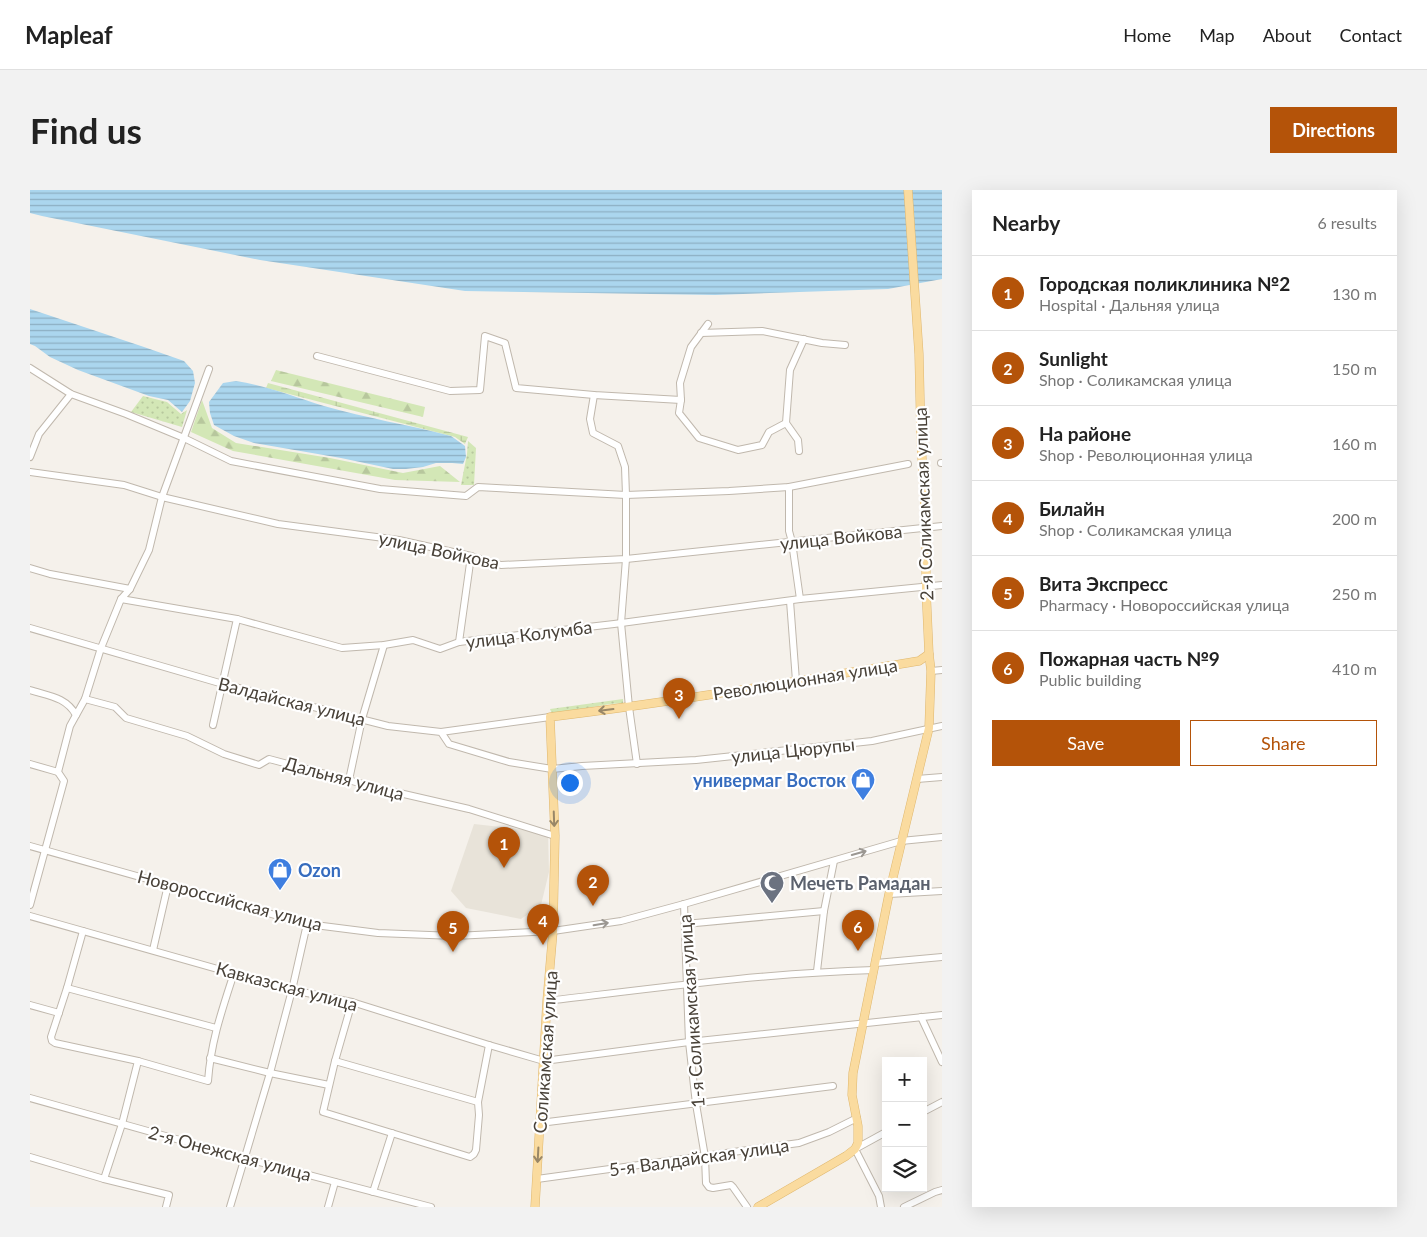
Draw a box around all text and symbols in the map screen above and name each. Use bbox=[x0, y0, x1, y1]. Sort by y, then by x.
text: Mapleaf bbox=[25, 20, 113, 49]
text: Home bbox=[1123, 24, 1171, 46]
text: Map bbox=[1199, 24, 1235, 46]
text: About bbox=[1263, 24, 1312, 46]
text: Contact bbox=[1340, 24, 1402, 46]
button: Directions bbox=[1270, 107, 1397, 153]
text: Find us bbox=[30, 109, 142, 151]
text: Nearby bbox=[992, 210, 1060, 235]
text: 6 results bbox=[1317, 213, 1377, 232]
text: Городская поликлиника №2 bbox=[1039, 272, 1290, 295]
text: 1 bbox=[1003, 284, 1013, 303]
text: 130 m bbox=[1332, 284, 1377, 303]
text: Hospital · Дальняя улица bbox=[1039, 295, 1220, 314]
text: Sunlight bbox=[1039, 347, 1108, 370]
text: 2 bbox=[1003, 359, 1013, 378]
text: 150 m bbox=[1332, 359, 1377, 378]
text: Shop · Соликамская улица bbox=[1039, 370, 1232, 389]
street label: 2-я Соликамская улица bbox=[909, 407, 937, 601]
text: На районе bbox=[1039, 422, 1131, 445]
text: 3 bbox=[1003, 434, 1013, 453]
text: 160 m bbox=[1332, 434, 1377, 453]
text: Shop · Революционная улица bbox=[1039, 445, 1253, 464]
text: Билайн bbox=[1039, 497, 1105, 520]
text: 4 bbox=[1003, 509, 1013, 528]
text: 200 m bbox=[1332, 509, 1377, 528]
street label: улица Войкова bbox=[779, 520, 903, 554]
text: Shop · Соликамская улица bbox=[1039, 520, 1232, 539]
street label: улица Войкова bbox=[377, 526, 501, 574]
text: Вита Экспресс bbox=[1039, 572, 1168, 595]
text: 5 bbox=[1003, 584, 1013, 603]
text: 250 m bbox=[1332, 584, 1377, 603]
text: Pharmacy · Новороссийская улица bbox=[1039, 595, 1289, 614]
street label: улица Колумба bbox=[465, 615, 593, 653]
text: Пожарная часть №9 bbox=[1039, 647, 1220, 670]
street label: Революционная улица bbox=[711, 654, 899, 704]
text: 6 bbox=[1003, 659, 1013, 678]
text: 410 m bbox=[1332, 659, 1377, 678]
text: Public building bbox=[1039, 670, 1141, 689]
street label: Валдайская улица bbox=[216, 672, 368, 730]
pin: 3 bbox=[663, 678, 695, 719]
one-way arrow bbox=[598, 705, 614, 715]
button: Save bbox=[992, 720, 1180, 766]
button: Share bbox=[1190, 720, 1377, 766]
street label: улица Цюрупы bbox=[730, 733, 856, 767]
street label: Дальняя улица bbox=[281, 751, 407, 805]
shop icon: универмаг Восток bbox=[850, 767, 876, 801]
place label: универмаг Восток bbox=[693, 769, 846, 791]
your location bbox=[557, 770, 583, 796]
one-way arrow bbox=[549, 810, 559, 826]
pin: 1 bbox=[488, 827, 520, 868]
one-way arrow bbox=[851, 848, 867, 858]
shop icon: Ozon bbox=[267, 857, 293, 891]
place label: Ozon bbox=[298, 859, 341, 881]
street label: Новороссийская улица bbox=[135, 865, 325, 935]
pin: 2 bbox=[577, 865, 609, 906]
mosque icon: Мечеть Рамадан bbox=[759, 870, 785, 904]
place label: Мечеть Рамадан bbox=[790, 872, 931, 894]
pin: 4 bbox=[527, 904, 559, 945]
pin: 6 bbox=[842, 910, 874, 951]
pin: 5 bbox=[437, 911, 469, 952]
street label: 1-я Соликамская улица bbox=[673, 914, 709, 1108]
one-way arrow bbox=[593, 918, 609, 928]
street label: Кавказская улица bbox=[214, 957, 360, 1015]
street label: Соликамская улица bbox=[528, 970, 562, 1134]
map controls bbox=[882, 1057, 927, 1192]
button: + bbox=[882, 1057, 927, 1102]
button: − bbox=[882, 1102, 927, 1147]
street label: 2-я Онежская улица bbox=[146, 1121, 314, 1185]
street label: 5-я Валдайская улица bbox=[608, 1133, 790, 1181]
one-way arrow bbox=[534, 1147, 543, 1163]
button: layers bbox=[882, 1147, 927, 1192]

